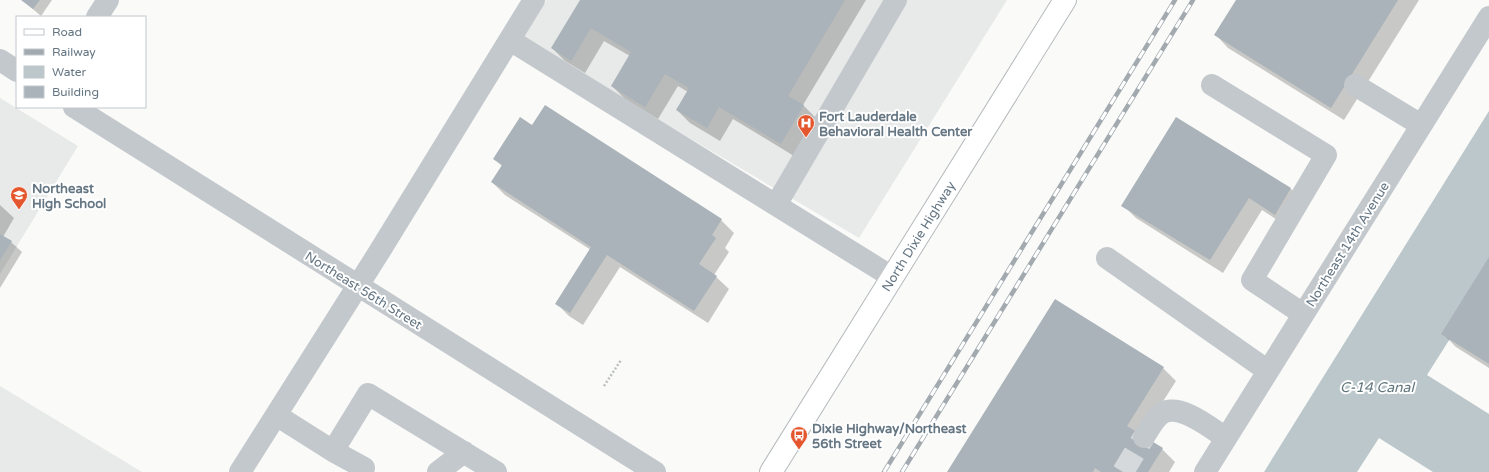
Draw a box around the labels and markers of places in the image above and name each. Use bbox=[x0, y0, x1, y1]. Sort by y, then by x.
place label: Fort Lauderdale Behavioral Health Center bbox=[819, 109, 973, 140]
hospital icon: Fort Lauderdale Behavioral Health Center bbox=[796, 113, 816, 138]
place label: Northeast High School bbox=[32, 181, 106, 212]
school or university icon: Northeast High School bbox=[9, 185, 29, 210]
place label: Dixie Highway/Northeast 56th Street bbox=[812, 421, 967, 452]
bus stop icon: Dixie Highway/Northeast 56th Street bbox=[789, 425, 809, 450]

